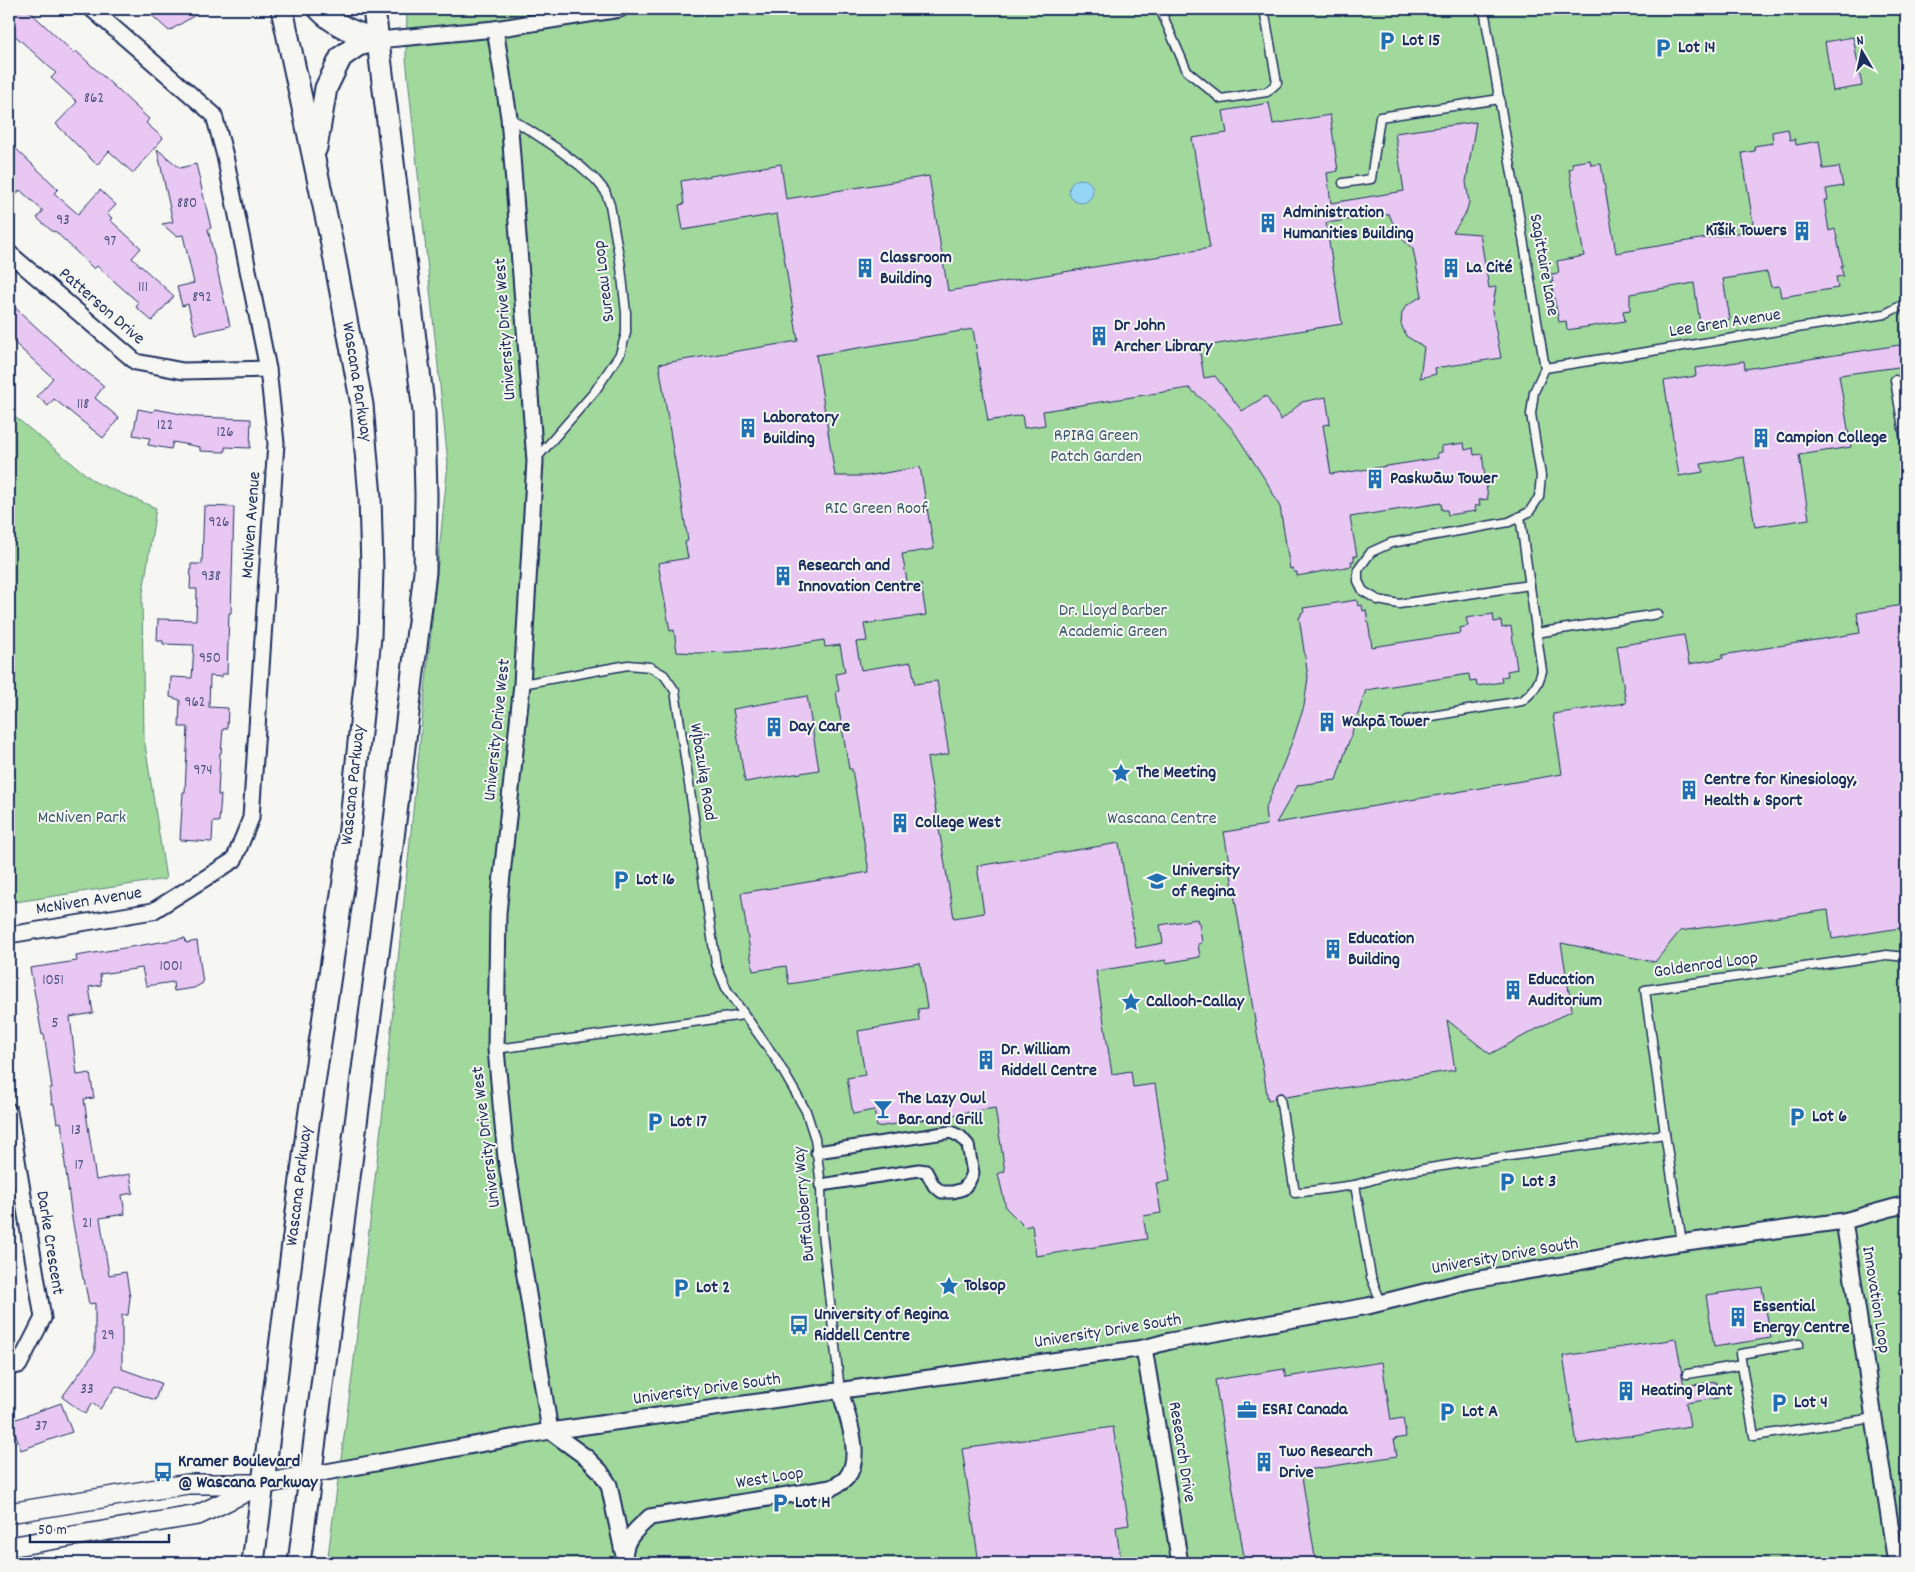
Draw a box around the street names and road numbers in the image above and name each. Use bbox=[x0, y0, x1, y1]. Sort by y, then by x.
street label: Sagittaire Lane bbox=[1522, 212, 1564, 318]
street label: Sureau Loop bbox=[588, 239, 622, 323]
street label: University Drive West bbox=[489, 257, 523, 401]
street label: Patterson Drive bbox=[52, 262, 150, 352]
street label: Lee Gren Avenue bbox=[1667, 303, 1783, 345]
street label: Wascana Parkway bbox=[334, 320, 378, 444]
street label: McNiven Avenue bbox=[236, 471, 268, 579]
street label: University Drive West bbox=[478, 657, 518, 802]
street label: Wį́bazuką Road bbox=[682, 721, 723, 823]
street label: Wascana Parkway bbox=[335, 723, 373, 846]
street label: McNiven Avenue bbox=[34, 881, 144, 923]
street label: Goldenrod Loop bbox=[1652, 946, 1760, 986]
street label: University Drive West bbox=[466, 1064, 508, 1209]
street label: Wascana Parkway bbox=[280, 1124, 320, 1248]
street label: Buffaloberry Way bbox=[787, 1145, 822, 1263]
street label: Darke Crescent bbox=[28, 1189, 70, 1297]
street label: University Drive South bbox=[1430, 1232, 1580, 1282]
street label: Innovation Loop bbox=[1854, 1245, 1896, 1355]
street label: University Drive South bbox=[1033, 1308, 1183, 1356]
street label: University Drive South bbox=[632, 1367, 782, 1413]
street label: Research Drive bbox=[1161, 1400, 1201, 1504]
street label: West Loop bbox=[734, 1461, 806, 1497]

